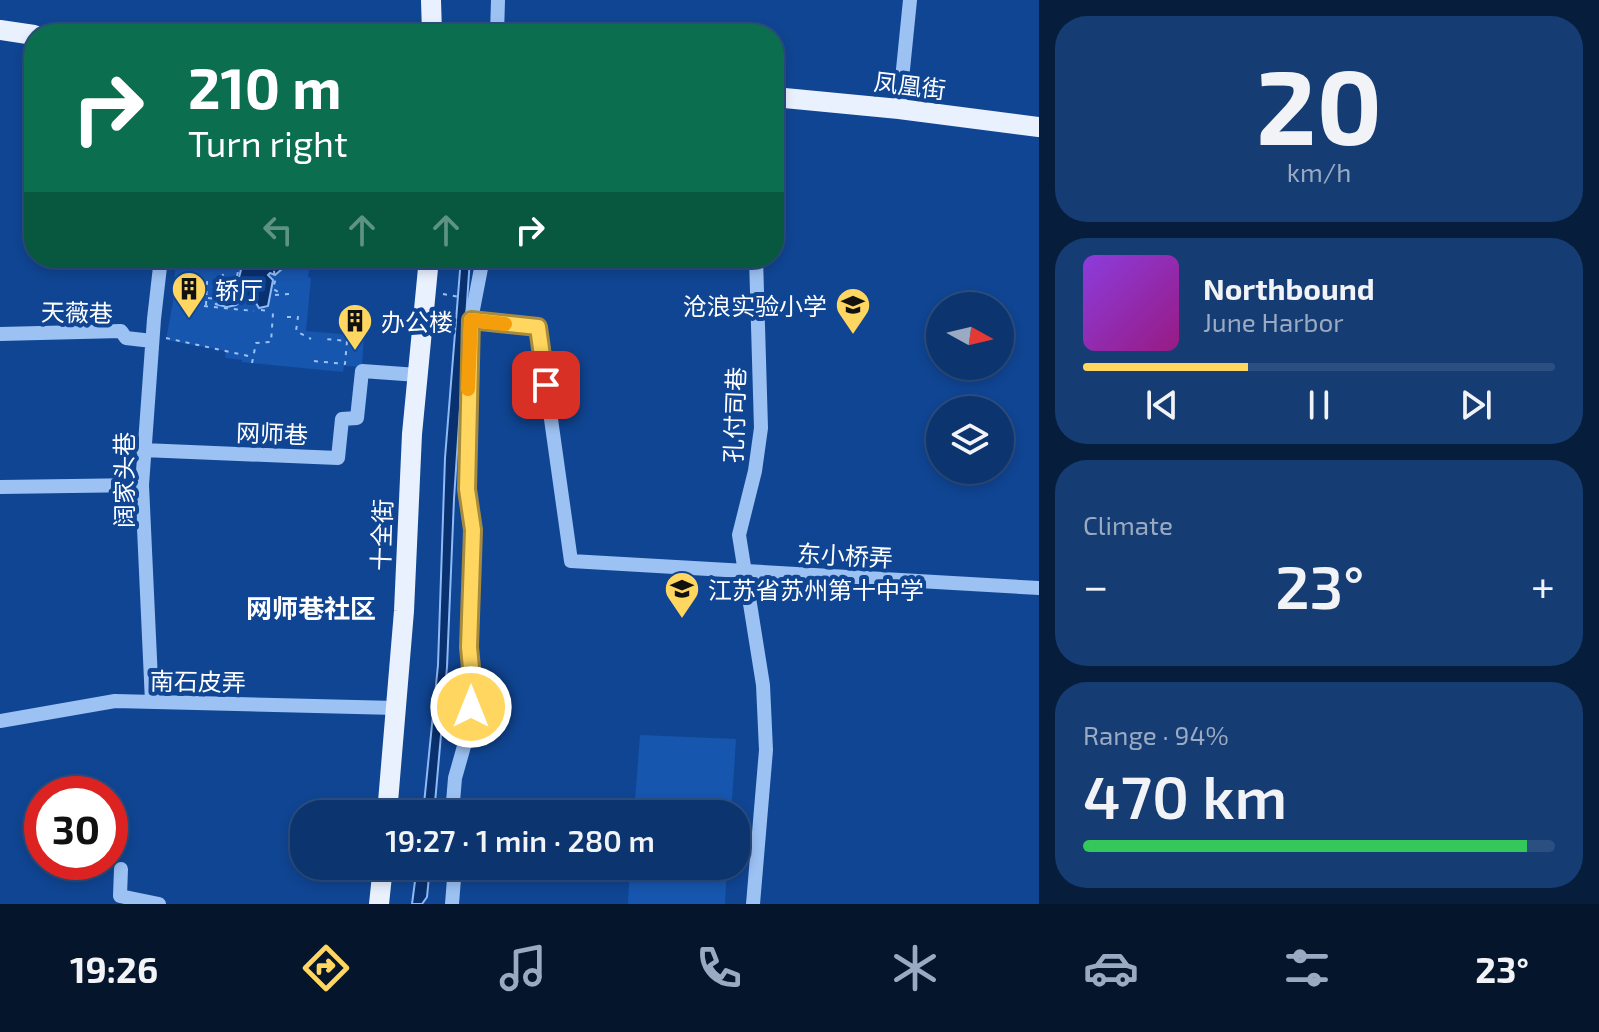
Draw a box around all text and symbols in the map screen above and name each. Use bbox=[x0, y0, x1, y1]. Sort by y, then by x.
text: 20 bbox=[1256, 41, 1382, 166]
text: 210 m bbox=[188, 53, 342, 120]
icon: right bbox=[56, 56, 160, 160]
street label: 凤凰街 bbox=[873, 66, 947, 104]
text: Turn right bbox=[188, 121, 348, 164]
text: km/h bbox=[1287, 156, 1351, 187]
icon: left bbox=[256, 208, 300, 252]
icon: ahead bbox=[340, 208, 384, 252]
icon: ahead bbox=[424, 208, 468, 252]
icon: right bbox=[508, 208, 552, 252]
building icon: 轿厅 bbox=[170, 270, 208, 320]
text: Northbound bbox=[1203, 270, 1375, 306]
place label: 轿厅 bbox=[215, 275, 263, 304]
school or university icon: 沧浪实验小学 bbox=[834, 286, 872, 336]
place label: 沧浪实验小学 bbox=[683, 291, 827, 320]
north arrow bbox=[926, 292, 1014, 380]
map controls bbox=[926, 292, 1014, 484]
street label: 天薇巷 bbox=[41, 297, 113, 327]
building icon: 办公楼 bbox=[336, 302, 374, 352]
text: June Harbor bbox=[1203, 306, 1344, 337]
place label: 办公楼 bbox=[381, 307, 453, 336]
pin bbox=[512, 351, 580, 419]
icon: arrive bbox=[524, 363, 568, 407]
street label: 孔付司巷 bbox=[718, 367, 750, 463]
icon: previous bbox=[1140, 383, 1184, 427]
icon: pause bbox=[1297, 383, 1341, 427]
icon: next bbox=[1454, 383, 1498, 427]
button: layers bbox=[926, 396, 1014, 484]
street label: 网师巷 bbox=[236, 417, 308, 449]
street label: 阔家头巷 bbox=[109, 432, 138, 528]
street label: 十全街 bbox=[365, 499, 397, 571]
text: Climate bbox=[1083, 509, 1173, 540]
street label: 东小桥弄 bbox=[796, 538, 894, 572]
text: 23° bbox=[1275, 549, 1364, 621]
text: − bbox=[1083, 558, 1109, 611]
text: + bbox=[1531, 558, 1555, 611]
school or university icon: 江苏省苏州第十中学 bbox=[663, 570, 701, 620]
place label: 江苏省苏州第十中学 bbox=[708, 575, 924, 604]
district label: 网师巷社区 bbox=[246, 592, 376, 623]
position arrow bbox=[429, 665, 513, 749]
street label: 南石皮弄 bbox=[150, 666, 246, 696]
text: Range · 94% bbox=[1083, 719, 1229, 750]
text: 470 km bbox=[1083, 759, 1287, 831]
speed limit sign: 30 bbox=[24, 776, 128, 880]
text: 19:27 · 1 min · 280 m bbox=[385, 822, 655, 858]
icon: directions bbox=[298, 940, 354, 996]
icon: music bbox=[495, 940, 551, 996]
icon: phone bbox=[691, 940, 747, 996]
icon: climate bbox=[887, 940, 943, 996]
icon: car bbox=[1083, 940, 1139, 996]
icon: filters bbox=[1279, 940, 1335, 996]
text: 19:26 bbox=[70, 947, 158, 990]
text: 23° bbox=[1475, 947, 1529, 990]

